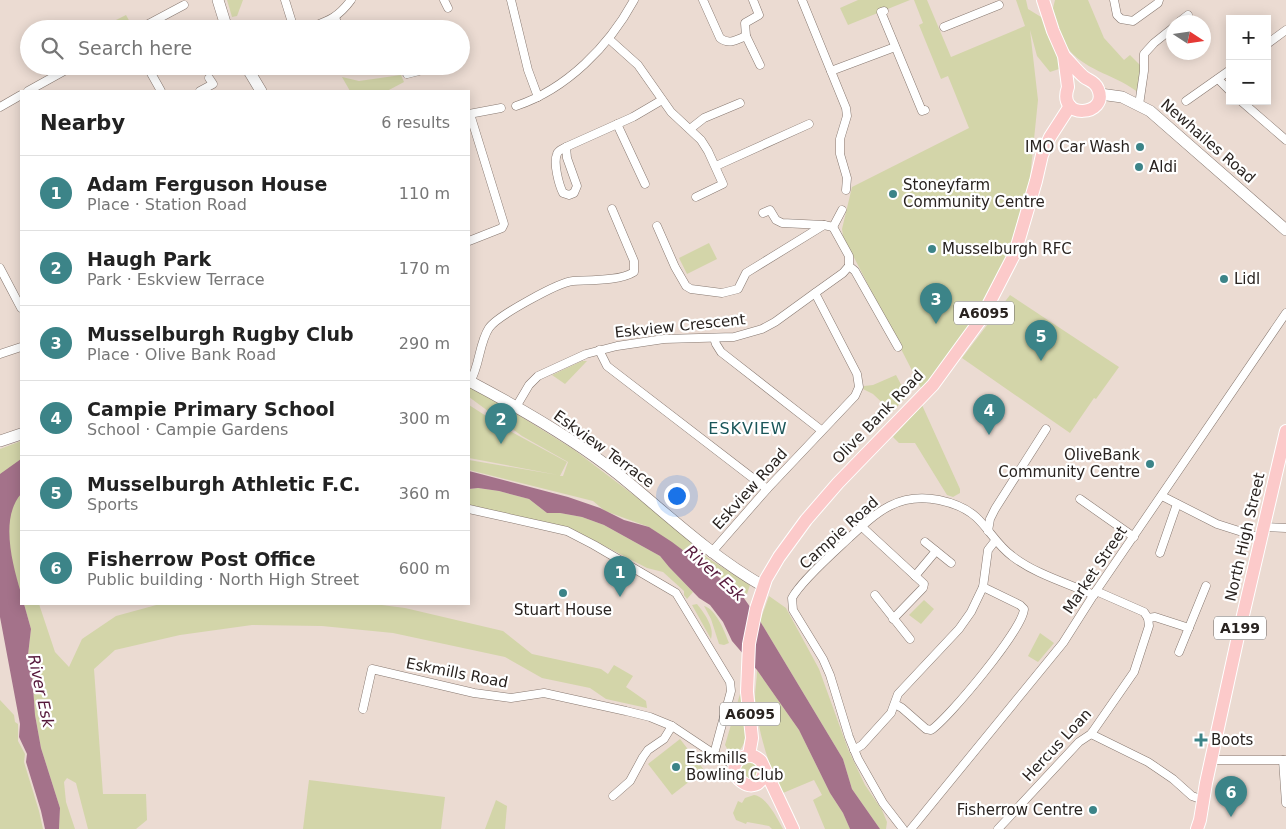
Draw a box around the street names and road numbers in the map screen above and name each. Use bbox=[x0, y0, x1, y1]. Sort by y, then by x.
street label: Newhailes Road bbox=[1157, 95, 1259, 187]
road number: A6095 bbox=[954, 302, 1014, 324]
street label: Eskview Crescent bbox=[614, 310, 746, 342]
street label: Olive Bank Road bbox=[829, 366, 927, 468]
street label: Eskview Terrace bbox=[550, 406, 658, 492]
street label: Eskview Road bbox=[709, 445, 791, 533]
street label: North High Street bbox=[1221, 471, 1269, 603]
street label: Campie Road bbox=[796, 493, 882, 573]
street label: Market Street bbox=[1059, 523, 1131, 617]
road number: A199 bbox=[1214, 616, 1266, 640]
street label: Eskmills Road bbox=[405, 654, 509, 692]
road number: A6095 bbox=[720, 702, 780, 726]
street label: Hercus Loan bbox=[1019, 705, 1095, 785]

